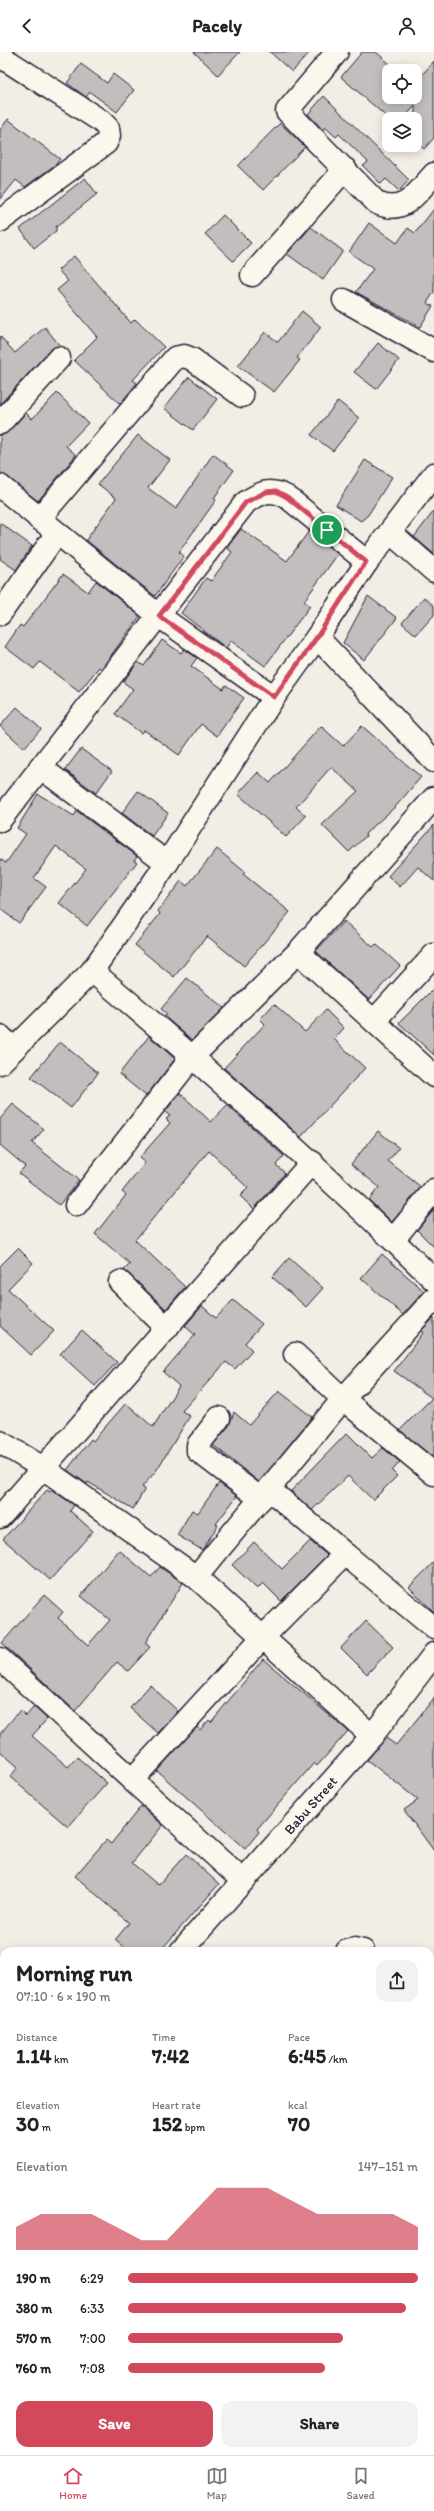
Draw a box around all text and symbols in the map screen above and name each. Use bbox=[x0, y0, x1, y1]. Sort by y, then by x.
icon: back bbox=[16, 15, 38, 37]
text: Pacely bbox=[192, 15, 242, 37]
icon: person bbox=[396, 15, 418, 37]
map controls bbox=[382, 64, 422, 152]
button: locate bbox=[382, 64, 422, 104]
button: layers bbox=[382, 112, 422, 152]
pin bbox=[310, 513, 344, 547]
icon: arrive bbox=[316, 519, 338, 541]
street label: Babu Street bbox=[280, 1773, 341, 1838]
text: Morning run bbox=[16, 1960, 132, 1987]
button: share bbox=[376, 1960, 418, 2002]
text: 07:10 · 6 × 190 m bbox=[16, 1989, 110, 2004]
text: Distance bbox=[16, 2031, 57, 2044]
text: Time bbox=[152, 2031, 175, 2044]
text: Pace bbox=[288, 2031, 310, 2044]
text: 1.14 bbox=[16, 2044, 52, 2068]
text: 7:42 bbox=[152, 2044, 189, 2068]
text: 6:45 bbox=[288, 2044, 326, 2068]
text: km bbox=[52, 2053, 69, 2066]
text: /km bbox=[326, 2053, 348, 2066]
text: Elevation bbox=[16, 2099, 60, 2112]
text: Heart rate bbox=[152, 2099, 201, 2112]
text: kcal bbox=[288, 2099, 308, 2112]
text: 30 bbox=[16, 2112, 39, 2136]
text: 152 bbox=[152, 2112, 182, 2136]
text: 70 bbox=[288, 2112, 310, 2136]
text: m bbox=[39, 2121, 51, 2134]
text: bpm bbox=[182, 2121, 205, 2134]
text: Elevation bbox=[16, 2159, 68, 2174]
text: 147–151 m bbox=[358, 2159, 418, 2174]
text: 190 m bbox=[16, 2271, 51, 2286]
text: 6:29 bbox=[80, 2271, 104, 2286]
text: 380 m bbox=[16, 2301, 52, 2316]
text: 6:33 bbox=[80, 2301, 104, 2316]
text: 570 m bbox=[16, 2331, 51, 2346]
text: 7:00 bbox=[80, 2331, 106, 2346]
text: 760 m bbox=[16, 2361, 51, 2376]
text: 7:08 bbox=[80, 2361, 105, 2376]
button: Save bbox=[16, 2401, 213, 2447]
button: Share bbox=[221, 2401, 418, 2447]
tab: Home bbox=[59, 2465, 87, 2502]
tab: Map bbox=[206, 2465, 228, 2502]
tab: Saved bbox=[347, 2465, 375, 2502]

